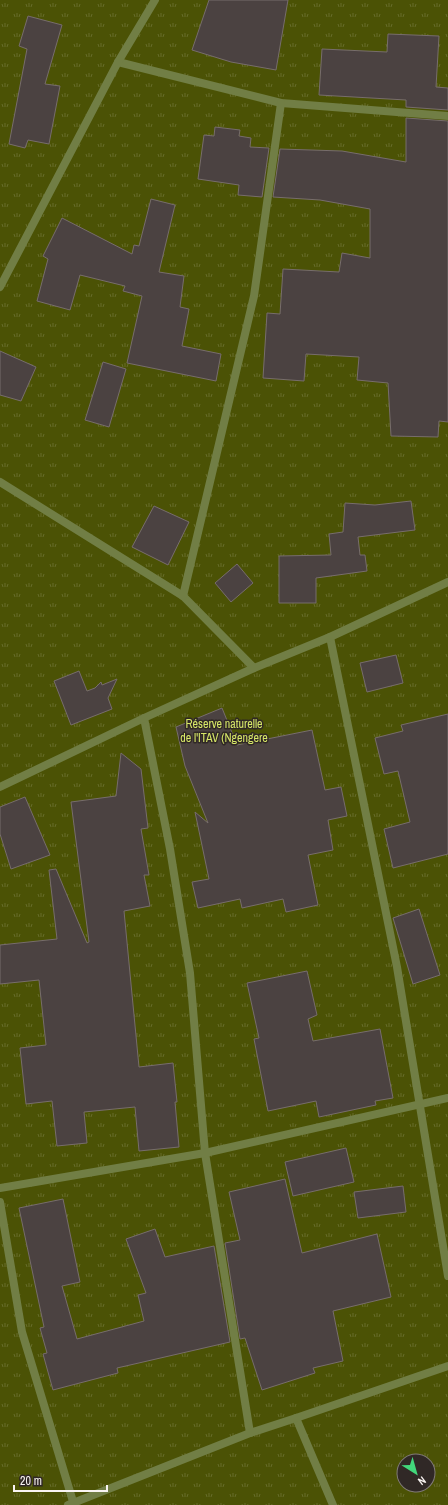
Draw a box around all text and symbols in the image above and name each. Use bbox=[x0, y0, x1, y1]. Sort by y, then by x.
park label: Réserve naturelle de l'ITAV (Ngengere bbox=[180, 716, 268, 746]
north arrow bbox=[396, 1453, 436, 1493]
scale bar bbox=[14, 1467, 107, 1493]
text: 20 m bbox=[20, 1473, 42, 1489]
text: N bbox=[415, 1473, 429, 1489]

